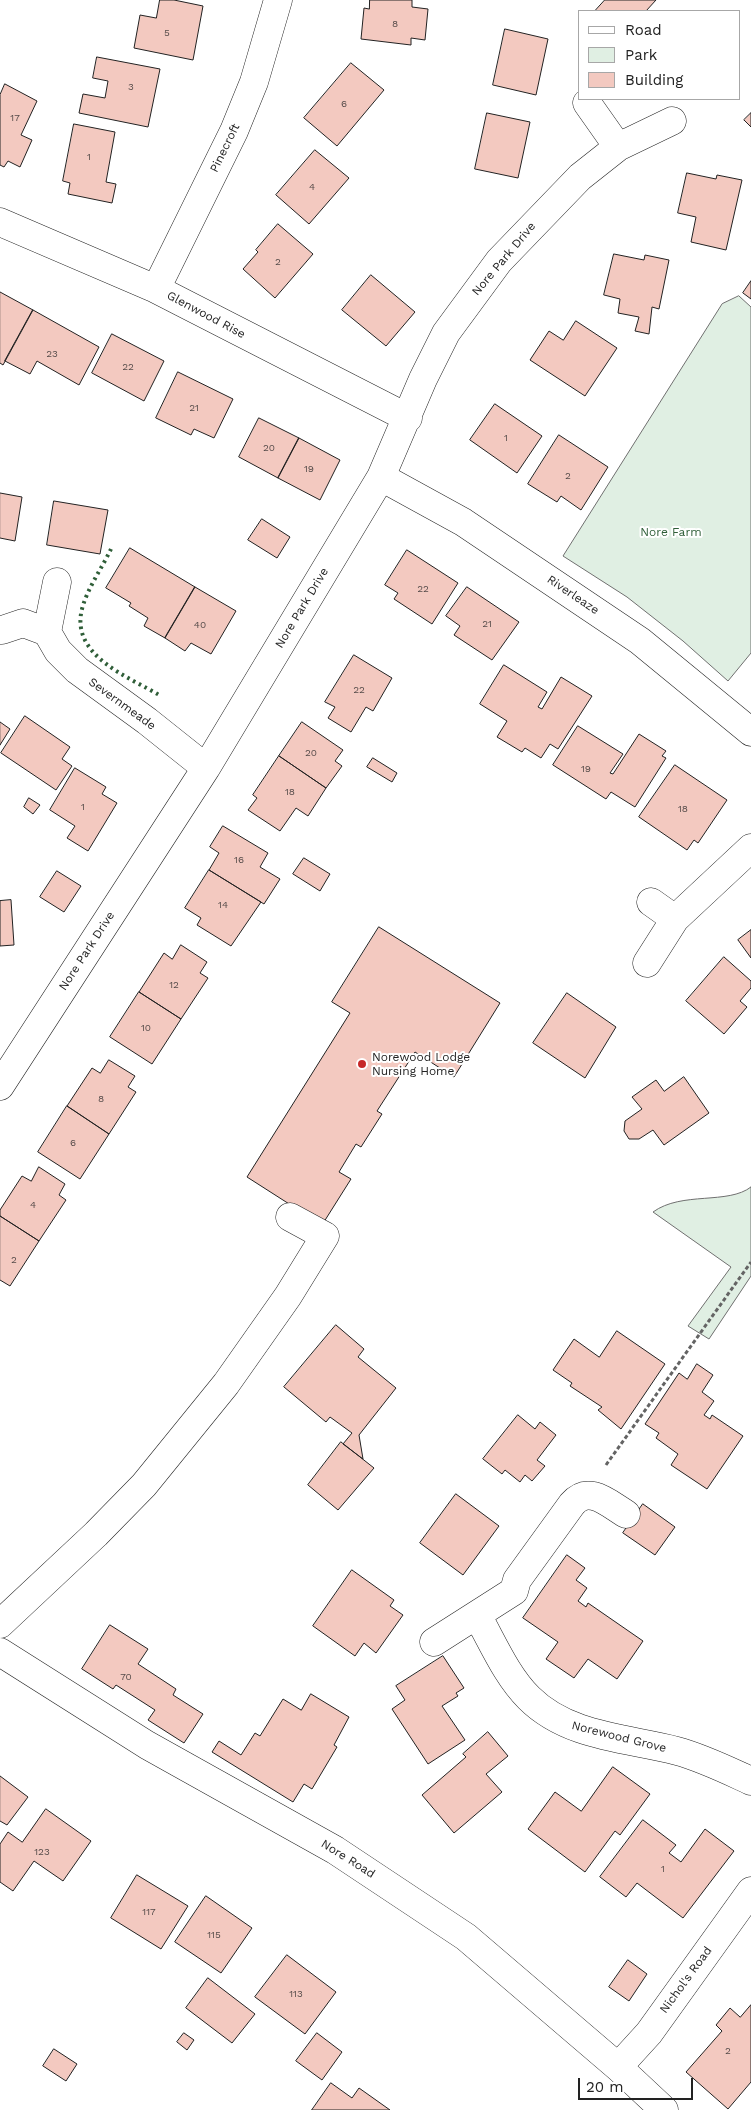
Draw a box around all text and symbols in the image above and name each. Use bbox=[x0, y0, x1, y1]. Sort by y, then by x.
legend bbox=[578, 10, 741, 100]
house number: 8 bbox=[392, 18, 398, 30]
text: Road bbox=[625, 21, 662, 39]
house number: 5 bbox=[164, 27, 170, 39]
text: Park bbox=[625, 46, 657, 64]
text: Building bbox=[625, 71, 683, 89]
house number: 3 bbox=[128, 81, 134, 93]
house number: 6 bbox=[341, 98, 347, 110]
house number: 17 bbox=[10, 112, 20, 124]
street label: Pinecroft bbox=[207, 121, 243, 175]
house number: 1 bbox=[87, 151, 91, 163]
house number: 4 bbox=[309, 181, 315, 193]
street label: Nore Park Drive bbox=[469, 219, 539, 299]
house number: 2 bbox=[275, 256, 281, 268]
street label: Glenwood Rise bbox=[164, 288, 248, 342]
house number: 23 bbox=[46, 348, 58, 360]
house number: 22 bbox=[122, 361, 134, 373]
house number: 21 bbox=[189, 402, 199, 414]
house number: 1 bbox=[504, 432, 508, 444]
house number: 20 bbox=[263, 442, 275, 454]
house number: 19 bbox=[304, 463, 314, 475]
house number: 2 bbox=[565, 470, 571, 482]
park label: Nore Farm bbox=[640, 525, 702, 539]
street label: Nore Park Drive bbox=[272, 565, 332, 651]
street label: Riverleaze bbox=[544, 572, 602, 618]
house number: 22 bbox=[417, 583, 429, 595]
house number: 21 bbox=[482, 618, 492, 630]
house number: 40 bbox=[194, 619, 206, 631]
street label: Severnmeade bbox=[86, 675, 158, 733]
house number: 22 bbox=[353, 684, 365, 696]
house number: 20 bbox=[305, 747, 317, 759]
house number: 19 bbox=[581, 763, 591, 775]
house number: 18 bbox=[285, 786, 295, 798]
house number: 1 bbox=[81, 801, 85, 813]
house number: 18 bbox=[678, 803, 688, 815]
house number: 16 bbox=[234, 854, 244, 866]
house number: 14 bbox=[218, 899, 228, 911]
street label: Nore Park Drive bbox=[56, 909, 118, 993]
house number: 12 bbox=[169, 979, 179, 991]
house number: 10 bbox=[141, 1022, 151, 1034]
place label: Norewood Lodge Nursing Home bbox=[372, 1050, 470, 1078]
marker: Norewood Lodge Nursing Home bbox=[356, 1058, 368, 1070]
house number: 8 bbox=[98, 1093, 104, 1105]
house number: 6 bbox=[70, 1137, 76, 1149]
house number: 4 bbox=[30, 1199, 36, 1211]
house number: 2 bbox=[11, 1254, 17, 1266]
house number: 70 bbox=[120, 1671, 132, 1683]
street label: Norewood Grove bbox=[570, 1718, 668, 1756]
street label: Nore Road bbox=[318, 1837, 378, 1881]
house number: 123 bbox=[34, 1846, 50, 1858]
house number: 1 bbox=[661, 1863, 665, 1875]
house number: 117 bbox=[142, 1906, 156, 1918]
house number: 115 bbox=[207, 1929, 221, 1941]
street label: Nichol's Road bbox=[657, 1944, 715, 2016]
house number: 113 bbox=[289, 1988, 303, 2000]
house number: 2 bbox=[725, 2045, 731, 2057]
scale bar bbox=[581, 2068, 696, 2100]
text: 20 m bbox=[586, 2078, 624, 2096]

